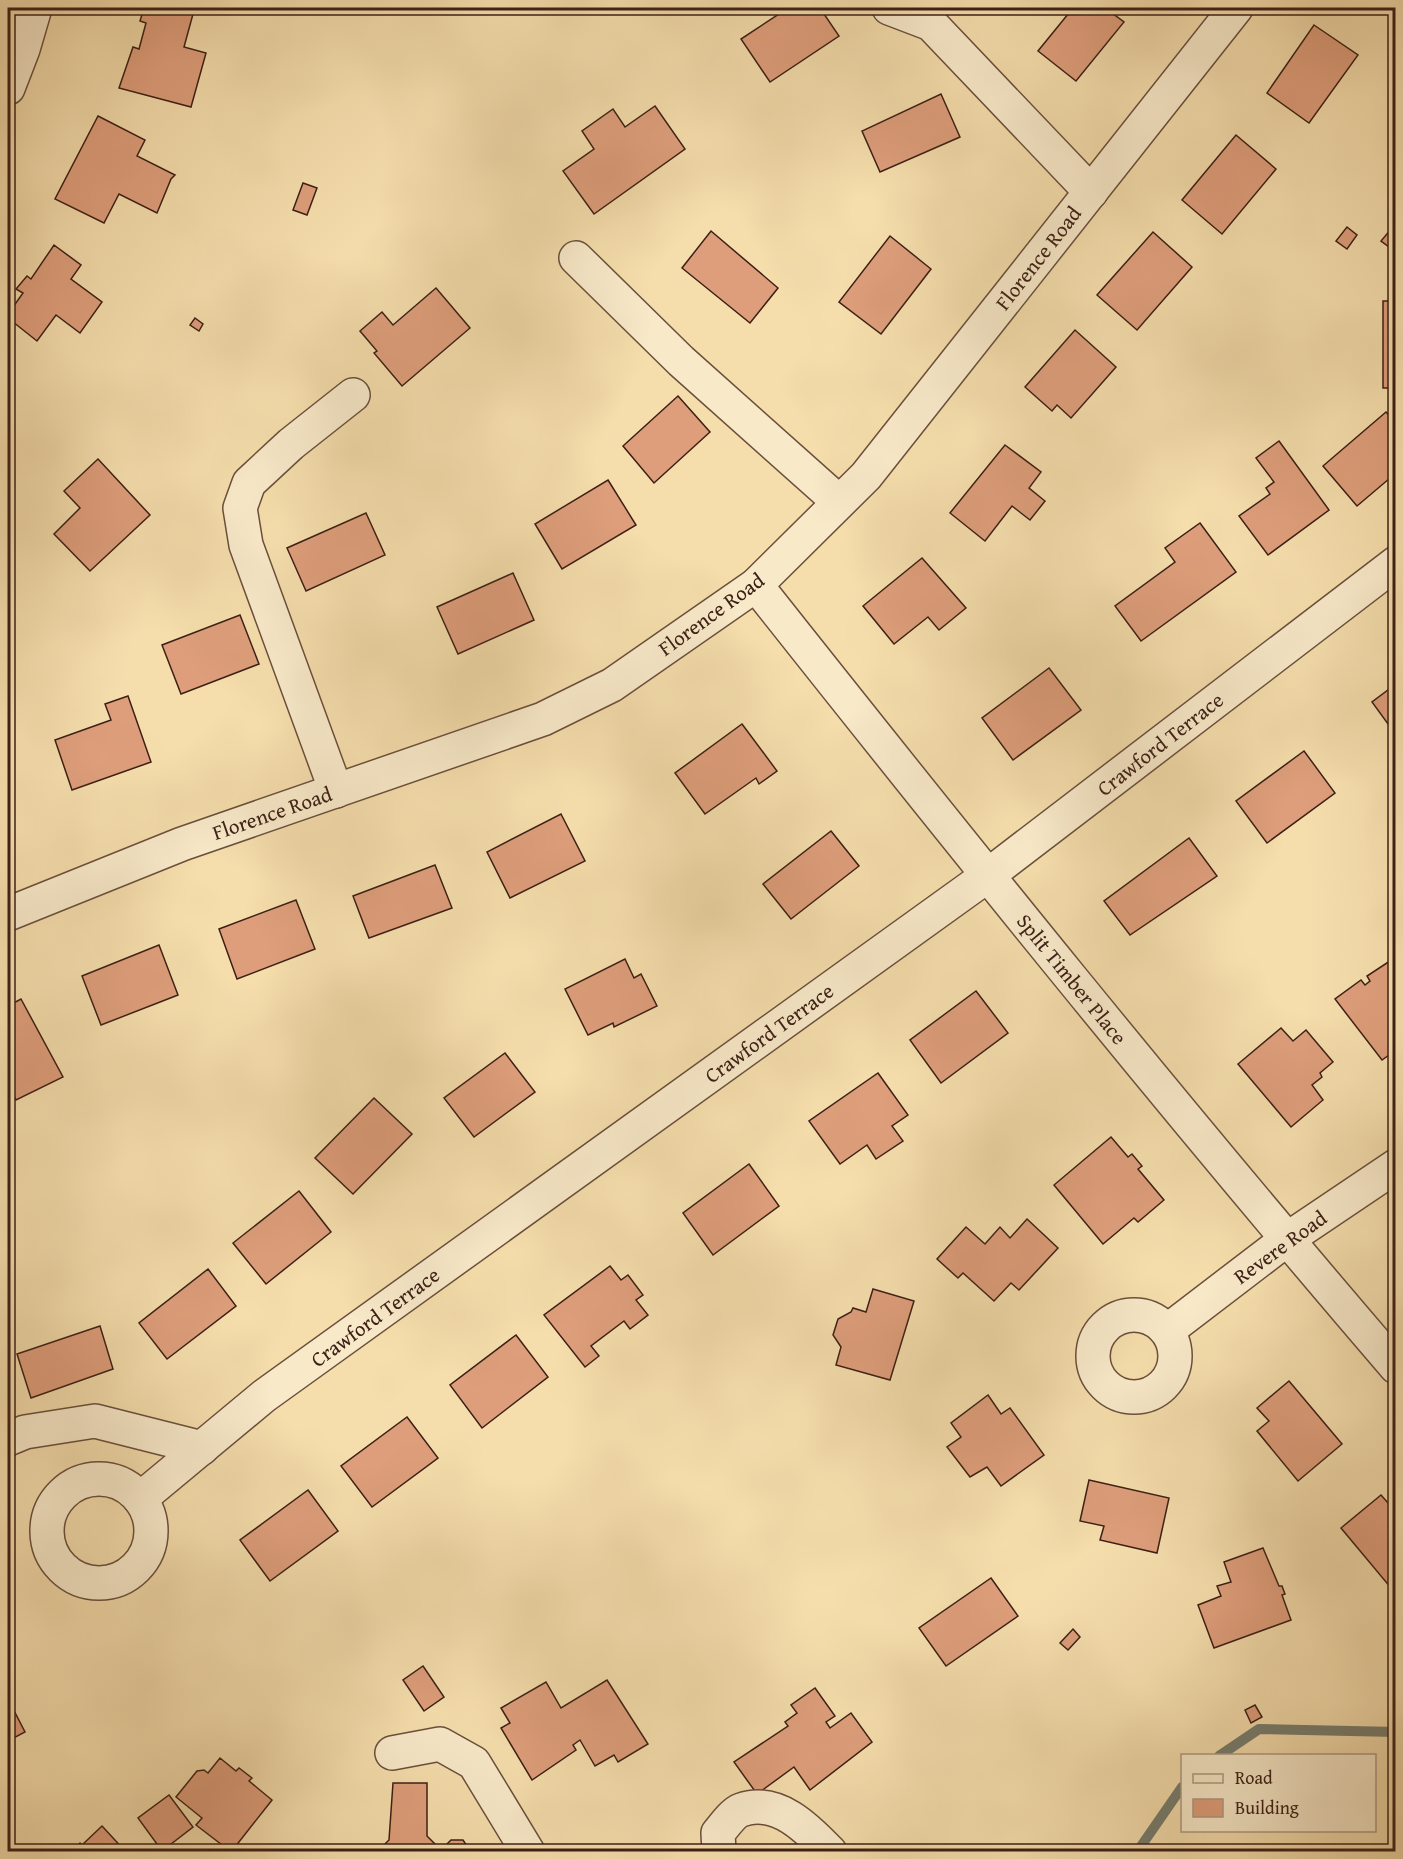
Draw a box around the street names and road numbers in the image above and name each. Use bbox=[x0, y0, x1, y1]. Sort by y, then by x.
street label: Florence Road bbox=[987, 199, 1089, 317]
street label: Florence Road bbox=[651, 564, 771, 663]
street label: Crawford Terrace bbox=[1090, 685, 1230, 803]
street label: Florence Road bbox=[208, 778, 337, 848]
street label: Split Timber Place bbox=[1009, 907, 1135, 1051]
street label: Crawford Terrace bbox=[698, 975, 840, 1091]
street label: Revere Road bbox=[1227, 1202, 1334, 1291]
street label: Crawford Terrace bbox=[304, 1259, 446, 1375]

